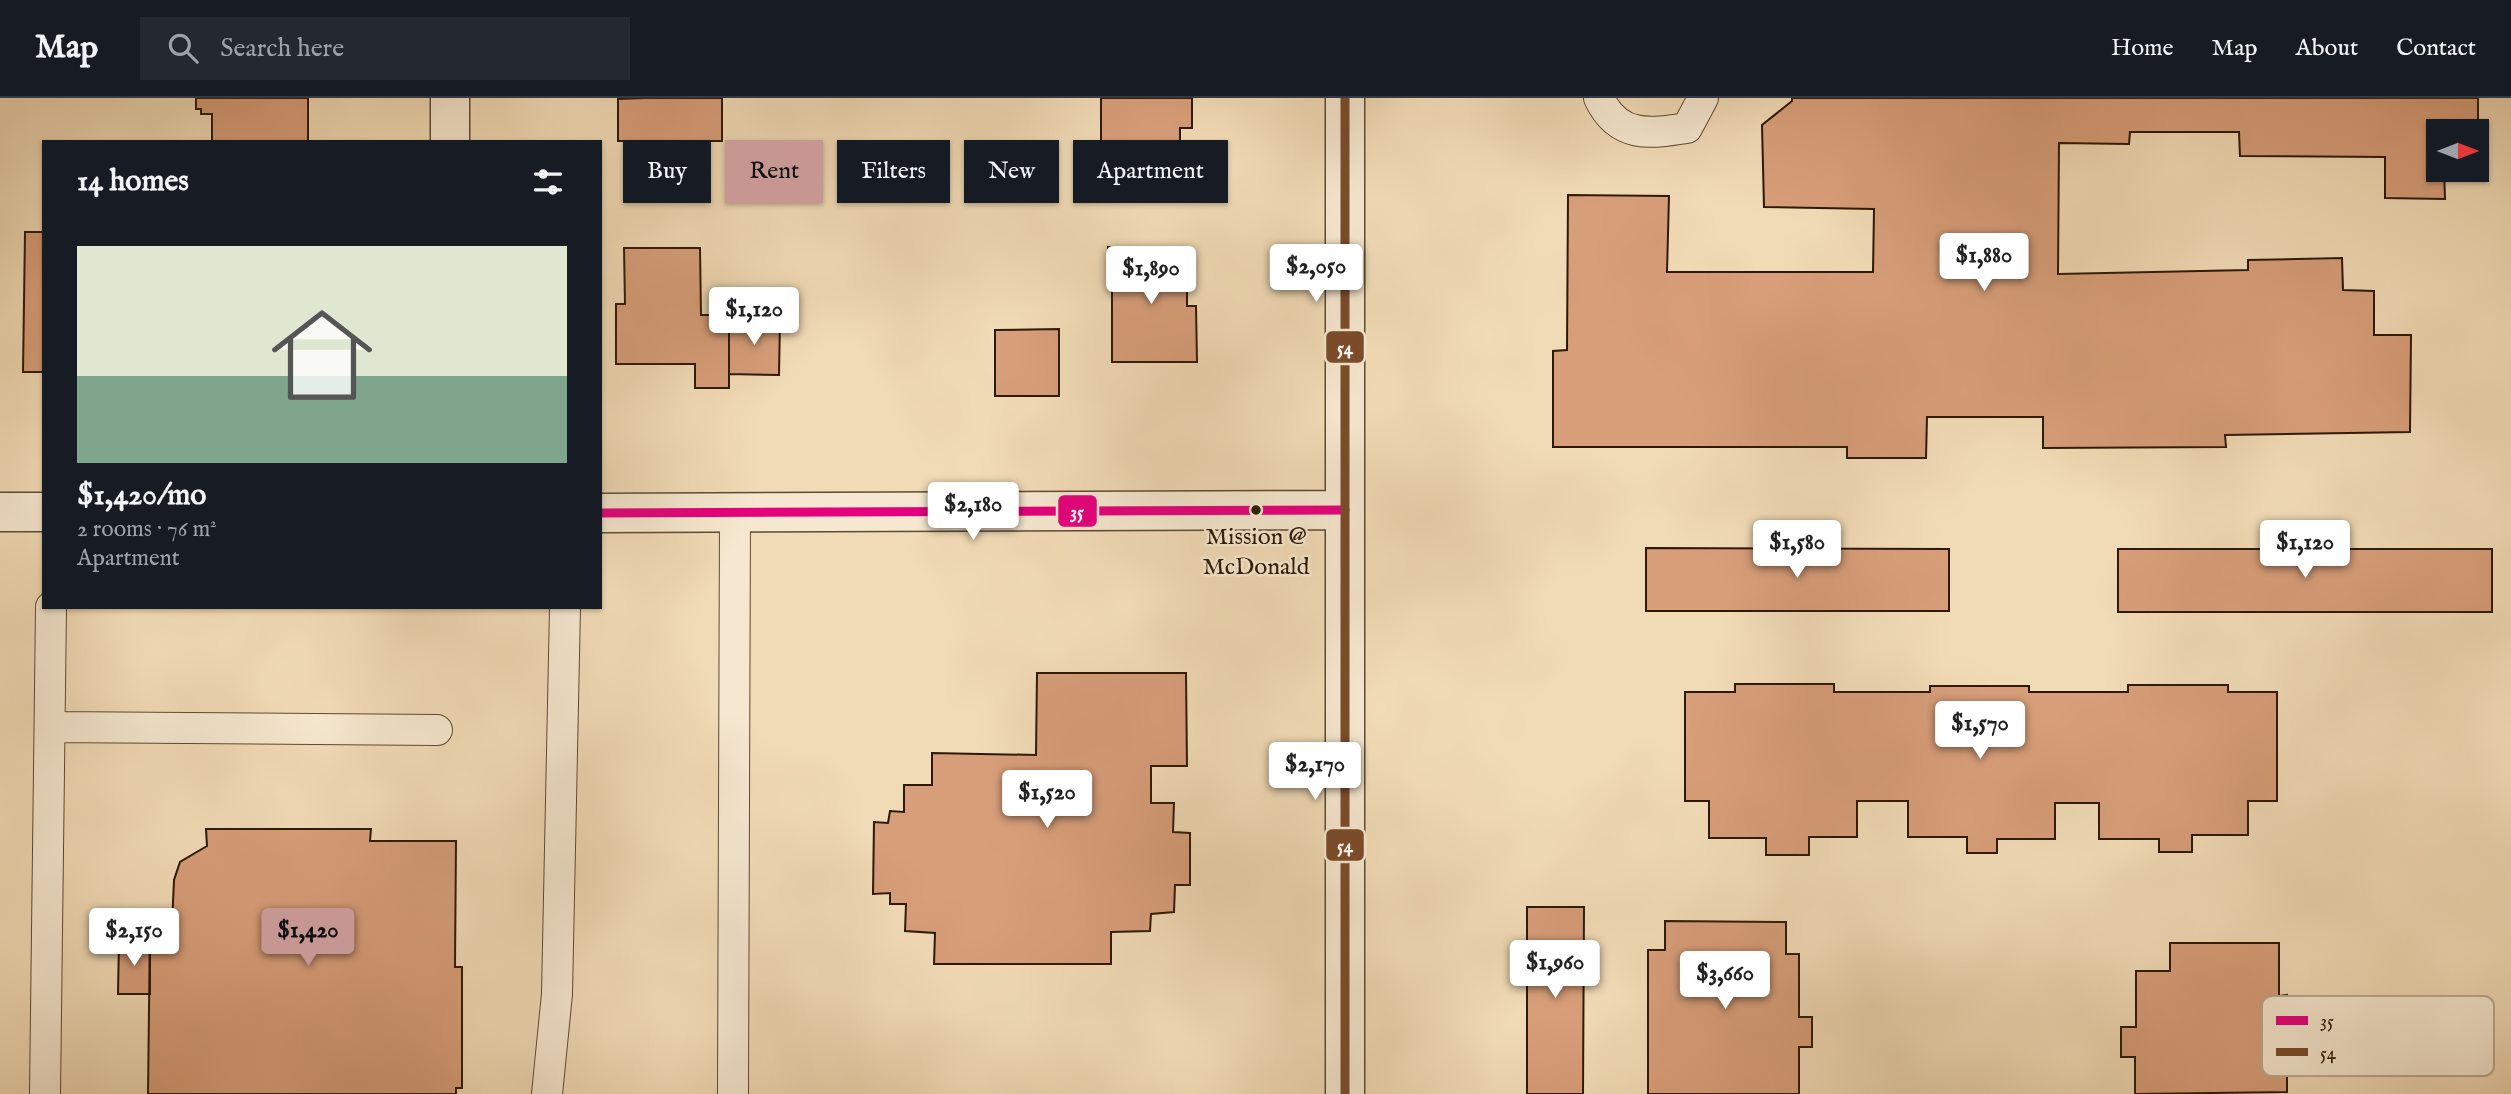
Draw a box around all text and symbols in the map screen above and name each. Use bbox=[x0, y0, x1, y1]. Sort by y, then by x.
search box bbox=[140, 17, 630, 80]
text: Map bbox=[35, 27, 98, 69]
icon: search bbox=[164, 29, 202, 67]
text: Search here bbox=[220, 32, 344, 65]
text: Home bbox=[2111, 33, 2174, 64]
text: Map bbox=[2212, 33, 2258, 64]
text: About bbox=[2296, 33, 2358, 64]
text: Contact bbox=[2396, 33, 2476, 64]
north arrow bbox=[2426, 119, 2488, 182]
map controls bbox=[2426, 119, 2489, 182]
chip: Buy bbox=[623, 140, 711, 203]
chip: Rent bbox=[725, 140, 823, 203]
chip: Filters bbox=[837, 140, 950, 203]
chip: New bbox=[964, 140, 1059, 203]
chip: Apartment bbox=[1073, 140, 1228, 203]
text: 14 homes bbox=[77, 163, 189, 201]
icon: filters bbox=[529, 163, 567, 201]
pin: $1,880 bbox=[1927, 234, 2041, 293]
text: $1,880 bbox=[1956, 241, 2012, 270]
pin: $2,050 bbox=[1259, 244, 1373, 304]
pin: $1,890 bbox=[1094, 246, 1208, 306]
text: $2,050 bbox=[1286, 252, 1346, 281]
text: $1,890 bbox=[1122, 254, 1180, 283]
pin: $1,120 bbox=[697, 288, 811, 347]
icon: home bbox=[259, 292, 385, 418]
text: $1,120 bbox=[725, 295, 783, 324]
line badge: 54 bbox=[1325, 330, 1365, 364]
text: 54 bbox=[1337, 337, 1354, 361]
text: $1,420/mo bbox=[77, 477, 206, 515]
pin: $2,180 bbox=[916, 482, 1030, 542]
text: $2,180 bbox=[944, 490, 1002, 519]
line badge: 35 bbox=[1057, 494, 1098, 528]
text: 35 bbox=[1070, 501, 1084, 525]
marker: Mission @ McDonald bbox=[1249, 503, 1263, 517]
text: 2 rooms · 76 m² bbox=[77, 515, 217, 544]
pin: $1,580 bbox=[1740, 520, 1854, 580]
pin: $1,120 bbox=[2248, 520, 2362, 580]
place label: Mission @ McDonald bbox=[1202, 522, 1310, 583]
text: $1,580 bbox=[1769, 528, 1825, 557]
text: $1,120 bbox=[2276, 528, 2334, 557]
text: Apartment bbox=[77, 544, 180, 573]
pin: $1,570 bbox=[1923, 702, 2037, 761]
text: $1,570 bbox=[1951, 709, 2009, 738]
pin: $2,170 bbox=[1258, 742, 1372, 802]
text: $2,170 bbox=[1285, 750, 1345, 779]
pin: $1,520 bbox=[990, 770, 1104, 830]
text: $1,520 bbox=[1018, 778, 1076, 807]
line badge: 54 bbox=[1325, 828, 1365, 862]
text: 54 bbox=[1337, 835, 1354, 859]
pin: $2,150 bbox=[77, 908, 191, 968]
pin: $1,420 bbox=[251, 908, 365, 968]
text: $2,150 bbox=[105, 916, 163, 945]
text: $1,420 bbox=[277, 916, 339, 945]
pin: $1,960 bbox=[1498, 940, 1612, 1000]
text: $1,960 bbox=[1526, 948, 1584, 977]
pin: $3,660 bbox=[1668, 951, 1782, 1011]
text: $3,660 bbox=[1696, 959, 1754, 988]
legend bbox=[2262, 996, 2494, 1076]
text: 35 bbox=[2320, 1010, 2334, 1034]
text: 54 bbox=[2320, 1042, 2337, 1066]

